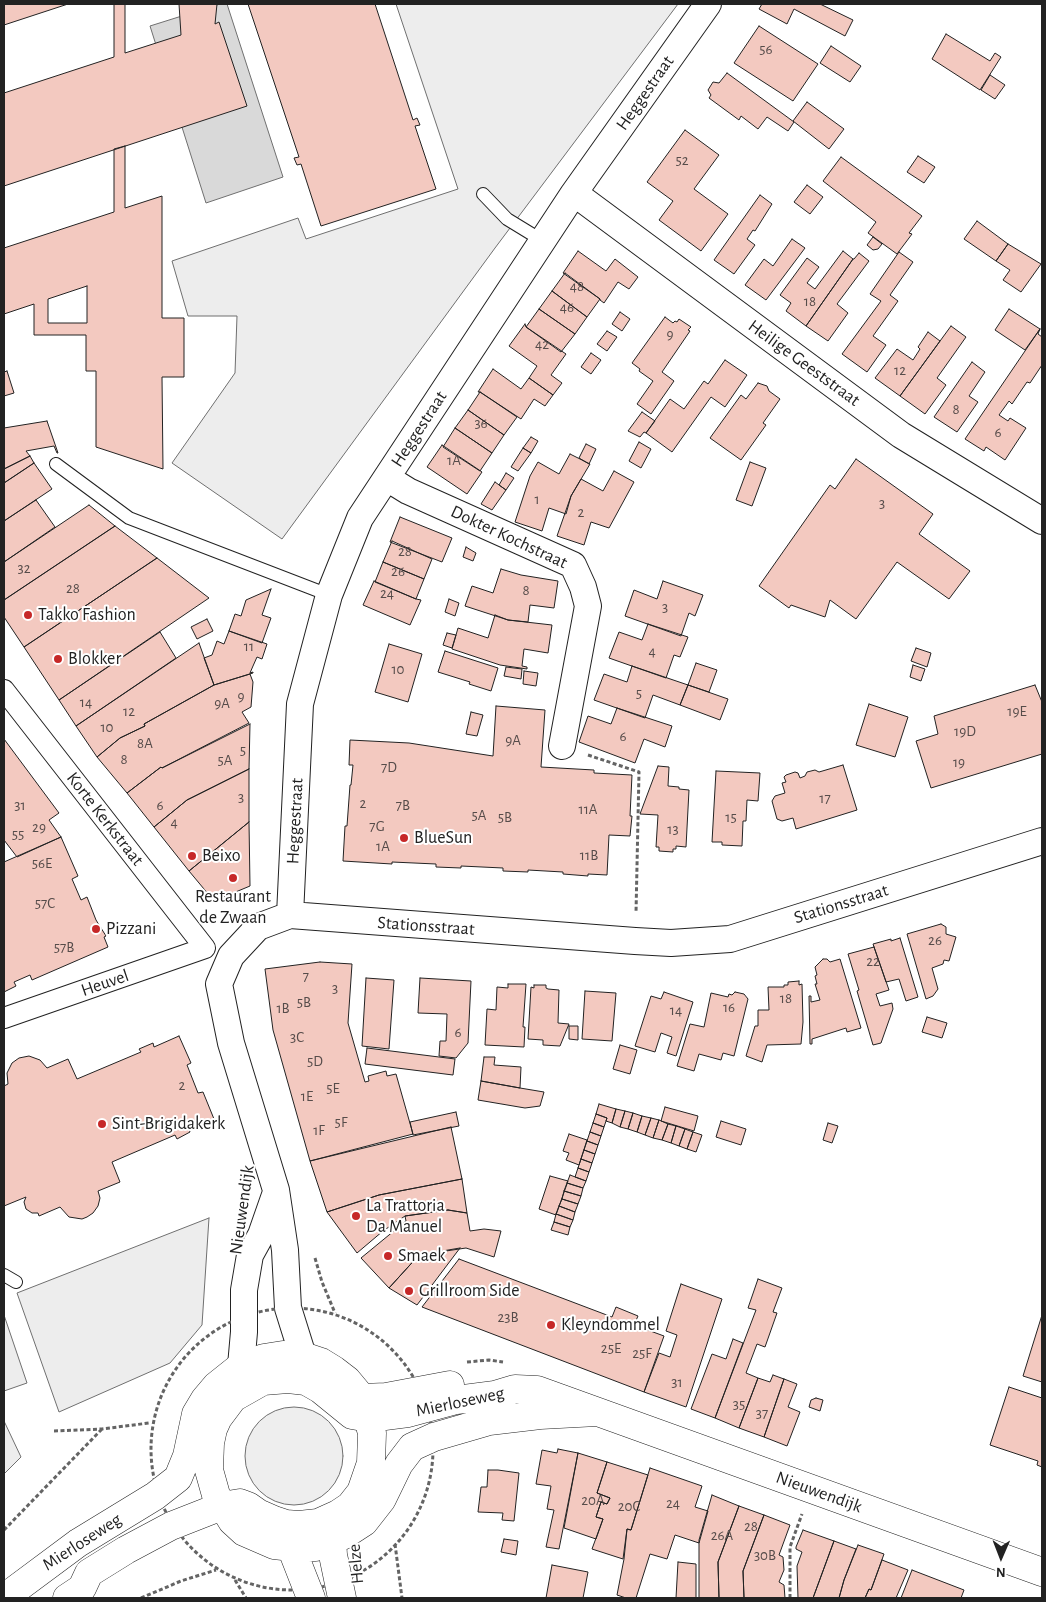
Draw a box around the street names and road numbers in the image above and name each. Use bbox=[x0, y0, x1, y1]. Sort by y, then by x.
street label: Heggestraat bbox=[611, 51, 679, 135]
street label: Heilige Geeststraat bbox=[744, 315, 864, 411]
street label: Heggestraat bbox=[386, 387, 452, 471]
street label: Dokter Kochstraat bbox=[447, 501, 571, 573]
street label: Korte Kerkstraat bbox=[62, 768, 148, 870]
street label: Heggestraat bbox=[282, 777, 308, 865]
street label: Stationsstraat bbox=[791, 879, 891, 929]
street label: Stationsstraat bbox=[377, 912, 475, 940]
street label: Heuvel bbox=[78, 965, 132, 1001]
street label: Nieuwendijk bbox=[225, 1164, 259, 1256]
street label: Mierloseweg bbox=[414, 1382, 506, 1422]
street label: Nieuwendijk bbox=[773, 1466, 865, 1518]
street label: Mierloseweg bbox=[39, 1509, 125, 1575]
street label: Helze bbox=[343, 1543, 369, 1585]

